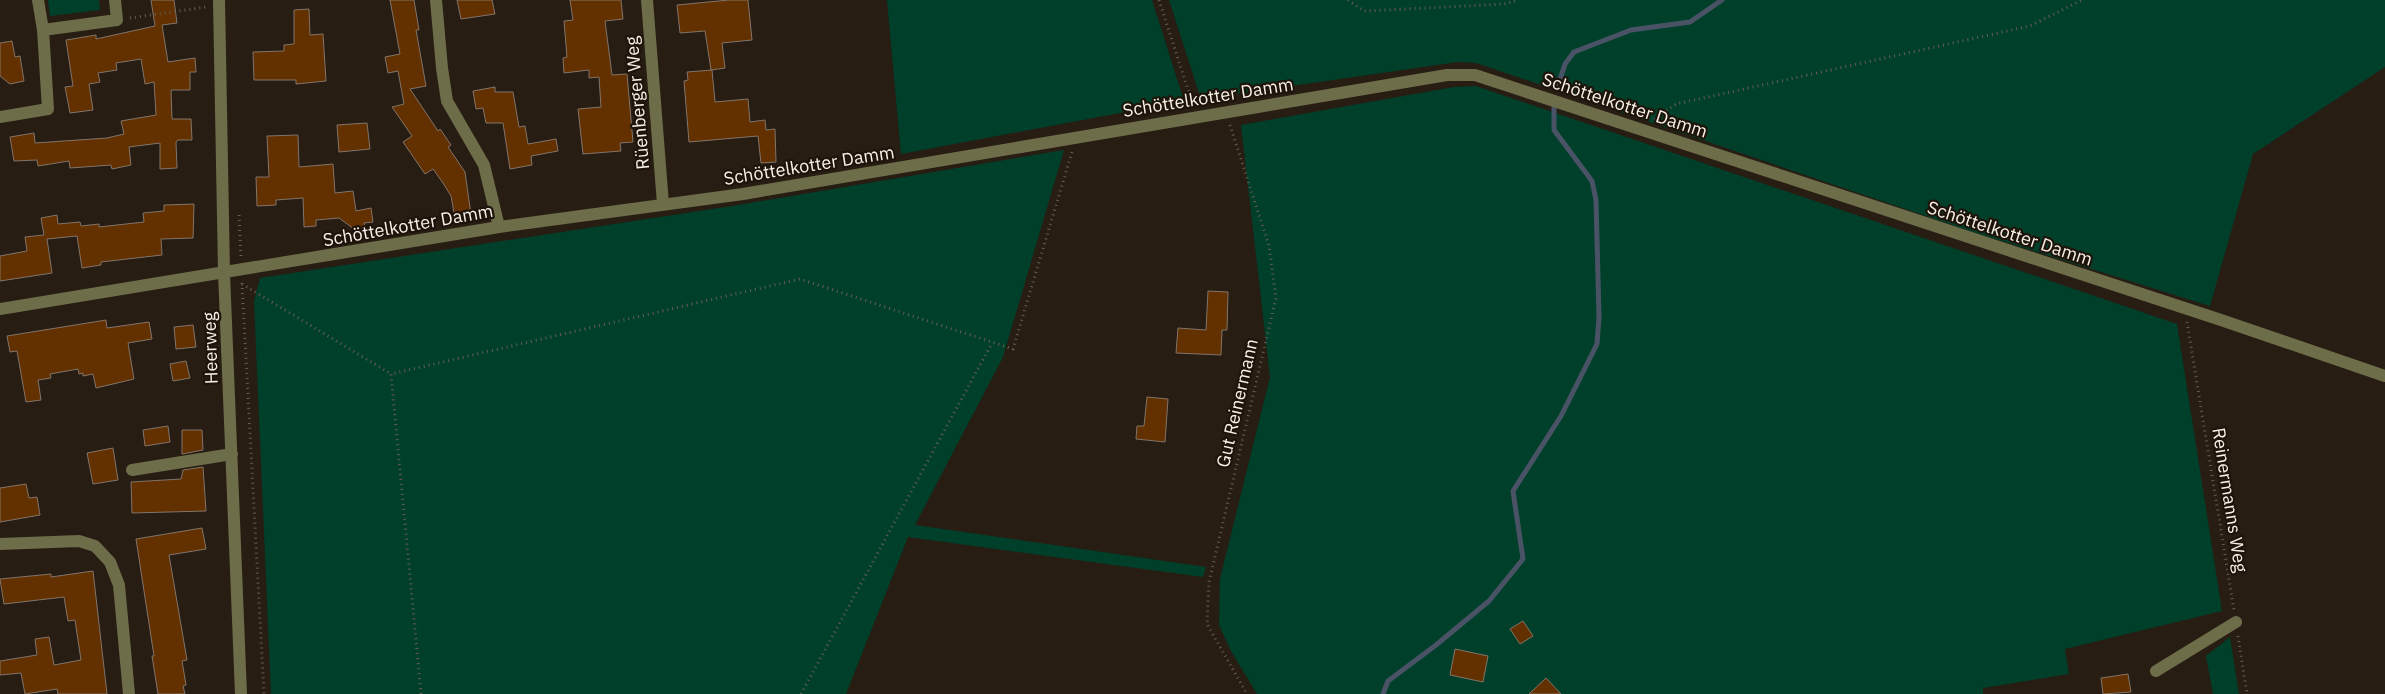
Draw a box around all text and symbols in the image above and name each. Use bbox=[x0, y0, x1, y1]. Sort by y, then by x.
street label: Rüenberger Weg bbox=[620, 35, 654, 171]
street label: Schöttelkotter Damm bbox=[1539, 67, 1711, 143]
street label: Schöttelkotter Damm bbox=[1121, 72, 1295, 122]
street label: Schöttelkotter Damm bbox=[722, 140, 896, 190]
street label: Schöttelkotter Damm bbox=[1924, 195, 2096, 271]
street label: Schöttelkotter Damm bbox=[321, 199, 495, 251]
street label: Heerweg bbox=[197, 311, 223, 385]
street label: Gut Reinermann bbox=[1211, 336, 1263, 470]
street label: Reinermanns Weg bbox=[2207, 426, 2253, 575]

